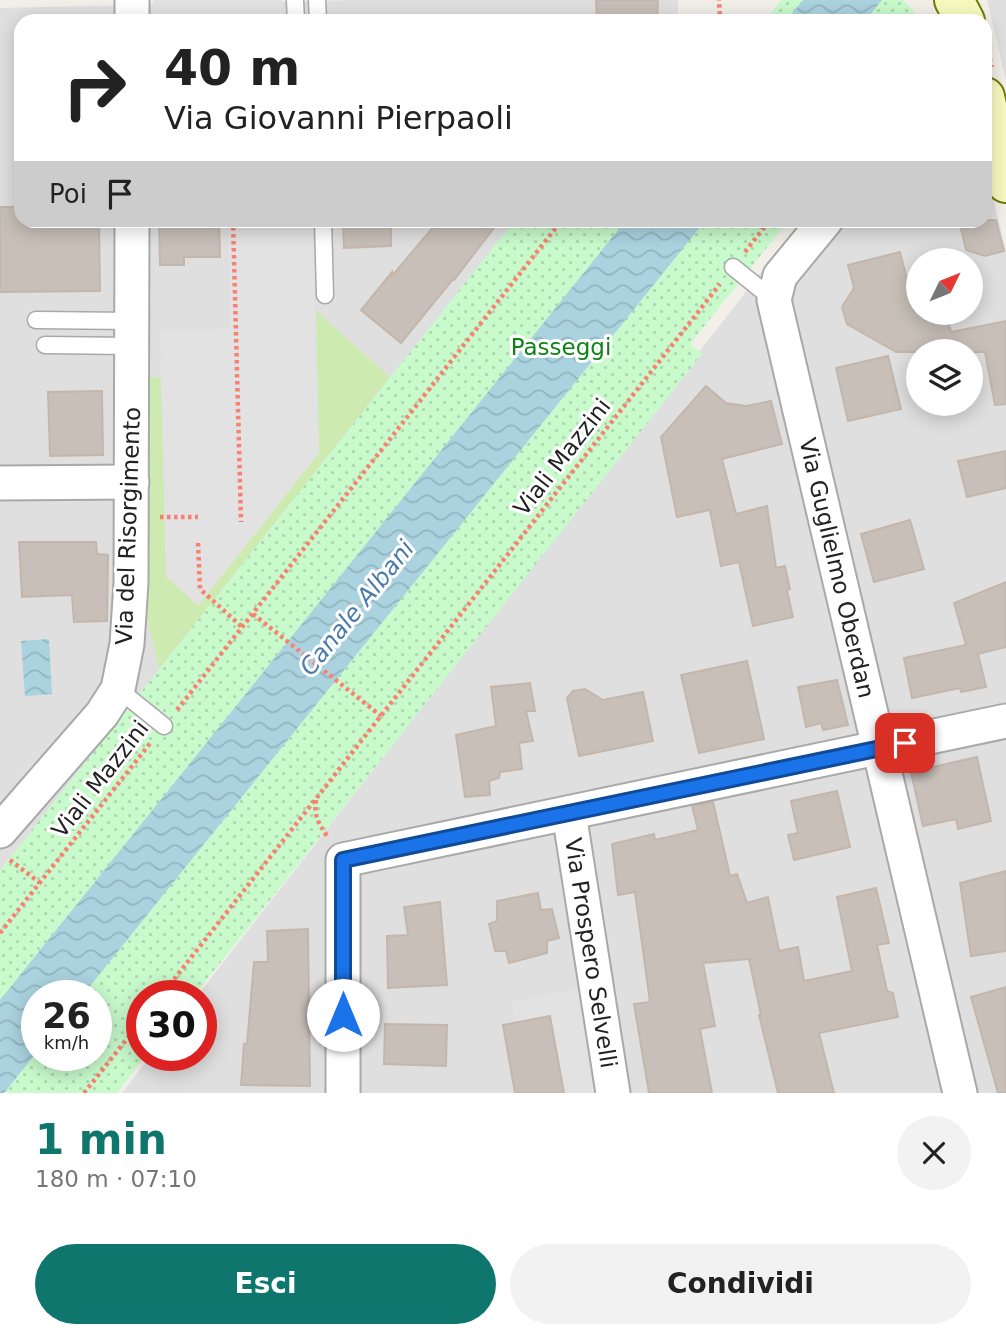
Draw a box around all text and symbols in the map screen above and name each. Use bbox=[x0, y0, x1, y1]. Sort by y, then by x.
text: 40 m bbox=[164, 40, 300, 97]
icon: right bbox=[49, 42, 140, 133]
text: Via Giovanni Pierpaoli bbox=[164, 99, 513, 137]
icon: arrive bbox=[101, 175, 139, 213]
text: Poi bbox=[49, 179, 87, 209]
north arrow bbox=[906, 248, 984, 326]
map controls bbox=[906, 248, 983, 416]
park label: Passeggi bbox=[511, 334, 611, 360]
button: layers bbox=[906, 339, 983, 416]
street label: Viali Mazzini bbox=[508, 393, 616, 521]
street label: Via del Risorgimento bbox=[111, 407, 145, 645]
street label: Via Guglielmo Oberdan bbox=[794, 435, 880, 701]
water label: Canale Albani bbox=[294, 535, 420, 681]
pin bbox=[875, 713, 935, 773]
street label: Viali Mazzini bbox=[46, 715, 154, 843]
icon: arrive bbox=[886, 724, 924, 762]
street label: Via Prospero Selvelli bbox=[560, 836, 622, 1070]
position arrow bbox=[306, 978, 380, 1052]
speed limit sign: 30 bbox=[126, 980, 217, 1071]
text: 26 bbox=[42, 996, 91, 1036]
text: km/h bbox=[44, 1032, 89, 1053]
text: 1 min bbox=[35, 1115, 167, 1164]
button: close bbox=[897, 1116, 971, 1190]
text: 180 m · 07:10 bbox=[35, 1166, 197, 1192]
button: Esci bbox=[35, 1244, 496, 1324]
button: Condividi bbox=[510, 1244, 971, 1324]

